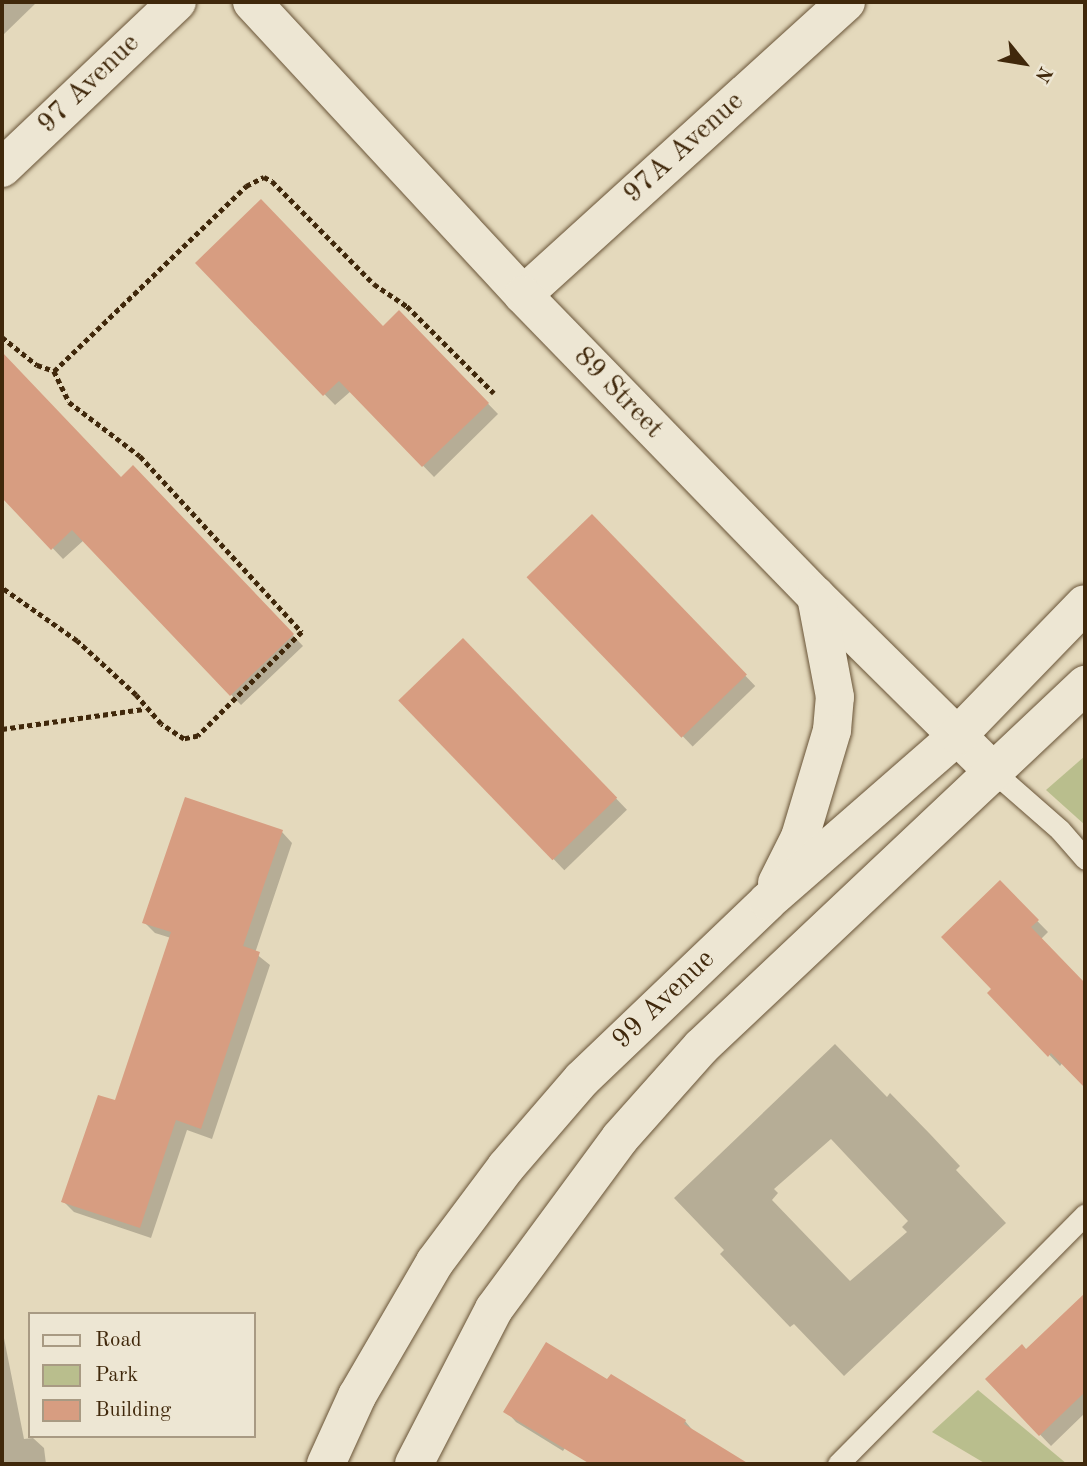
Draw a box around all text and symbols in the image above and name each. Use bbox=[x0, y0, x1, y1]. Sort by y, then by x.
street label: 97 Avenue bbox=[31, 27, 147, 141]
north arrow bbox=[989, 28, 1059, 98]
text: N bbox=[1031, 63, 1054, 85]
street label: 97A Avenue bbox=[617, 85, 751, 211]
street label: 89 Street bbox=[566, 340, 670, 446]
street label: 99 Avenue bbox=[606, 943, 722, 1057]
legend bbox=[28, 1312, 256, 1438]
text: Road bbox=[95, 1330, 142, 1351]
text: Park bbox=[95, 1365, 138, 1386]
text: Building bbox=[95, 1400, 171, 1421]

